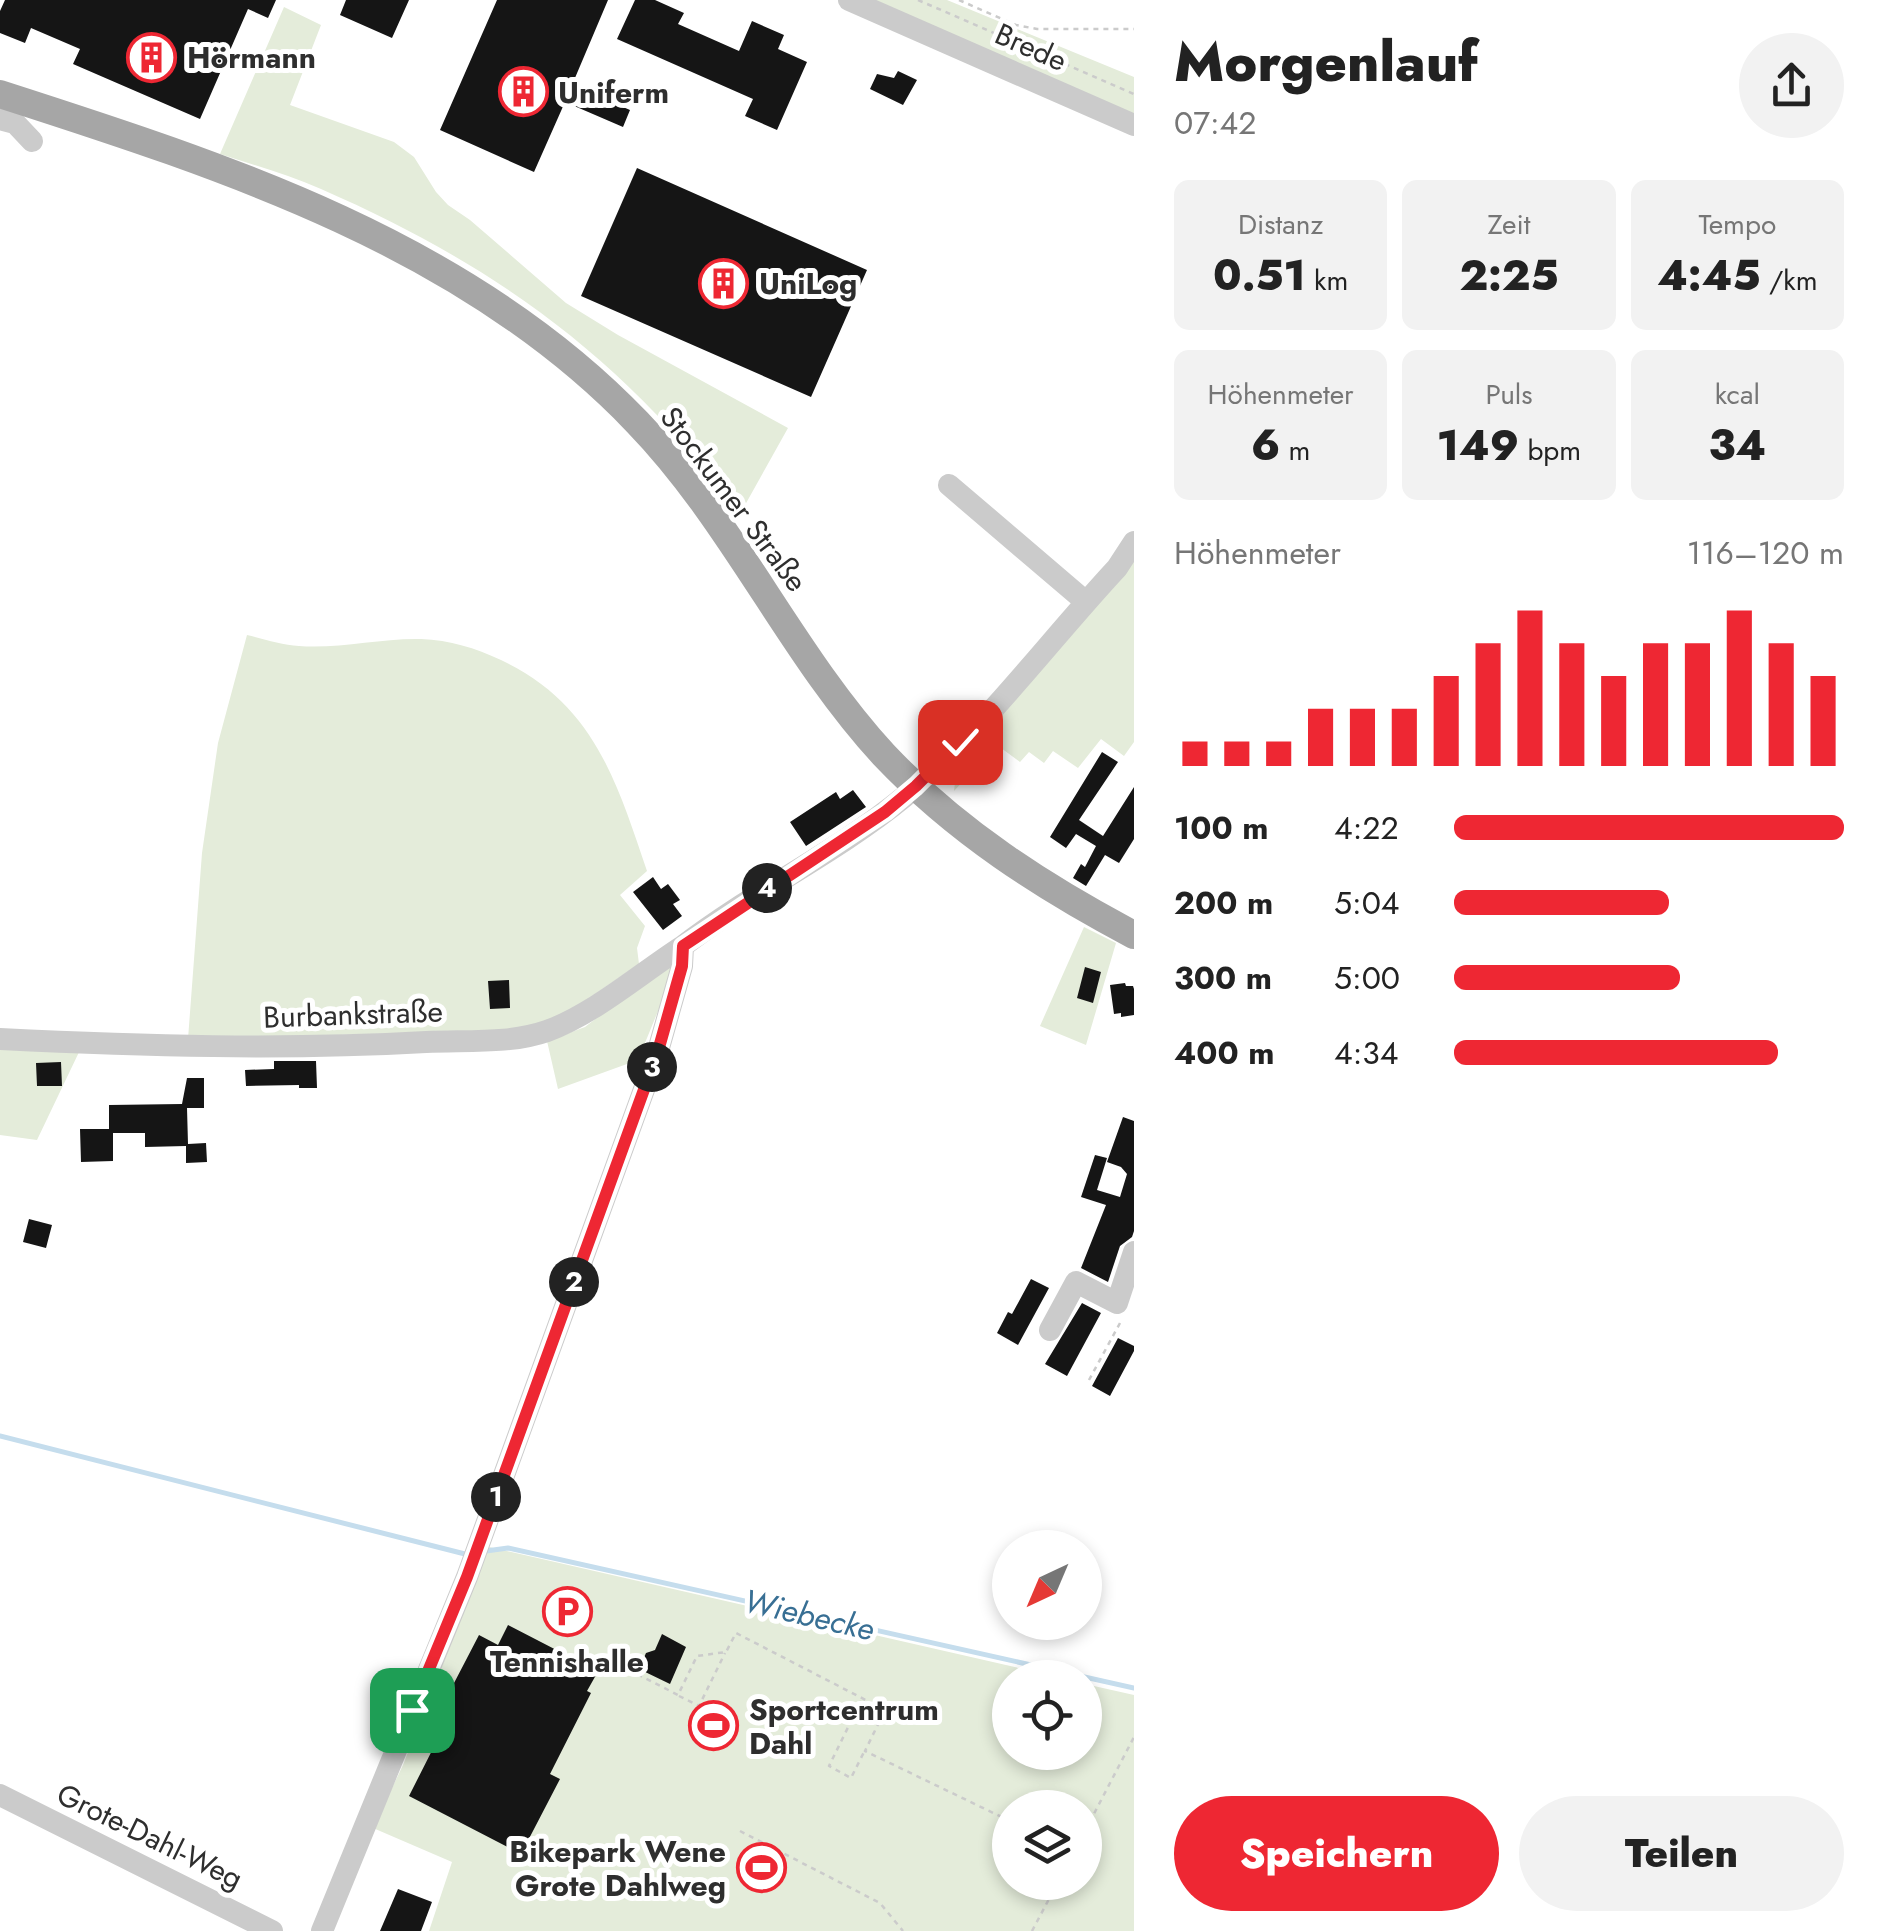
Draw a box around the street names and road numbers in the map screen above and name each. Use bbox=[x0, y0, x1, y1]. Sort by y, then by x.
street label: Brede bbox=[988, 12, 1074, 82]
street label: Stockumer Straße bbox=[650, 397, 818, 601]
street label: Burbankstraße bbox=[262, 989, 444, 1039]
street label: Grote-Dahl-Weg bbox=[50, 1772, 250, 1900]

